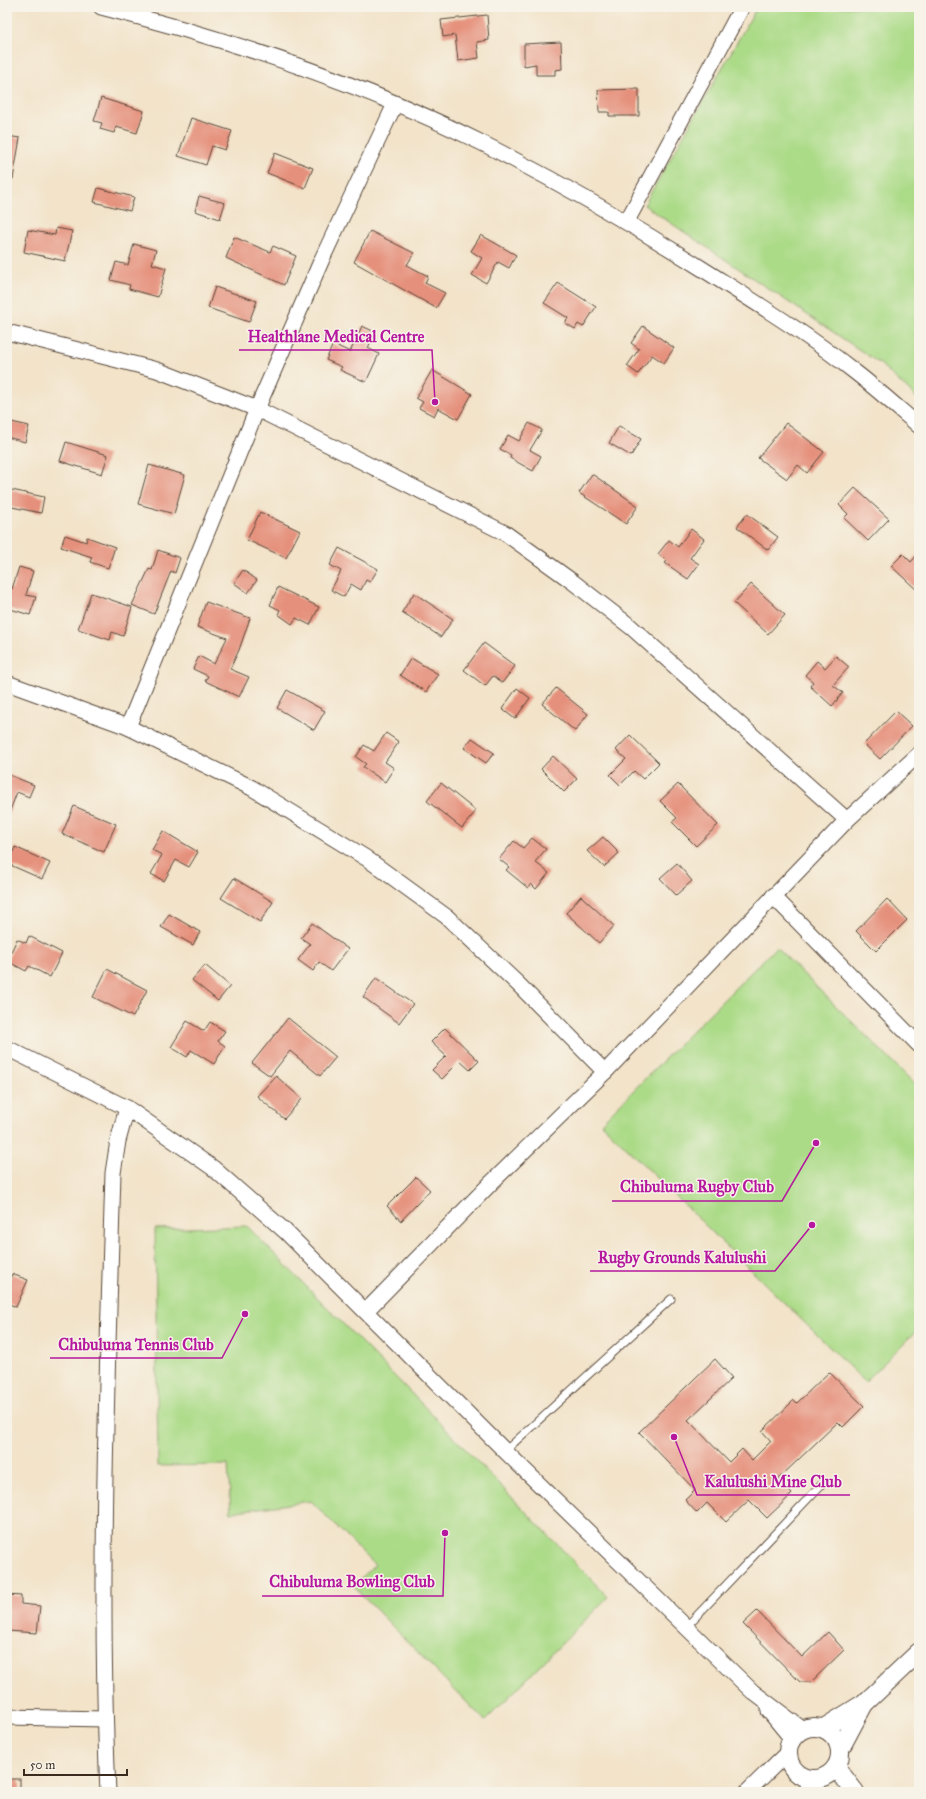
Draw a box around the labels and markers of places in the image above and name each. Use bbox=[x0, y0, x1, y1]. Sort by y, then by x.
callout: Healthlane Medical Centre bbox=[239, 322, 432, 350]
callout: Chibuluma Rugby Club bbox=[612, 1173, 782, 1201]
callout: Rugby Grounds Kalulushi bbox=[590, 1243, 775, 1271]
callout: Chibuluma Tennis Club bbox=[50, 1330, 222, 1358]
callout: Kalulushi Mine Club bbox=[697, 1467, 850, 1495]
callout: Chibuluma Bowling Club bbox=[262, 1568, 443, 1596]

